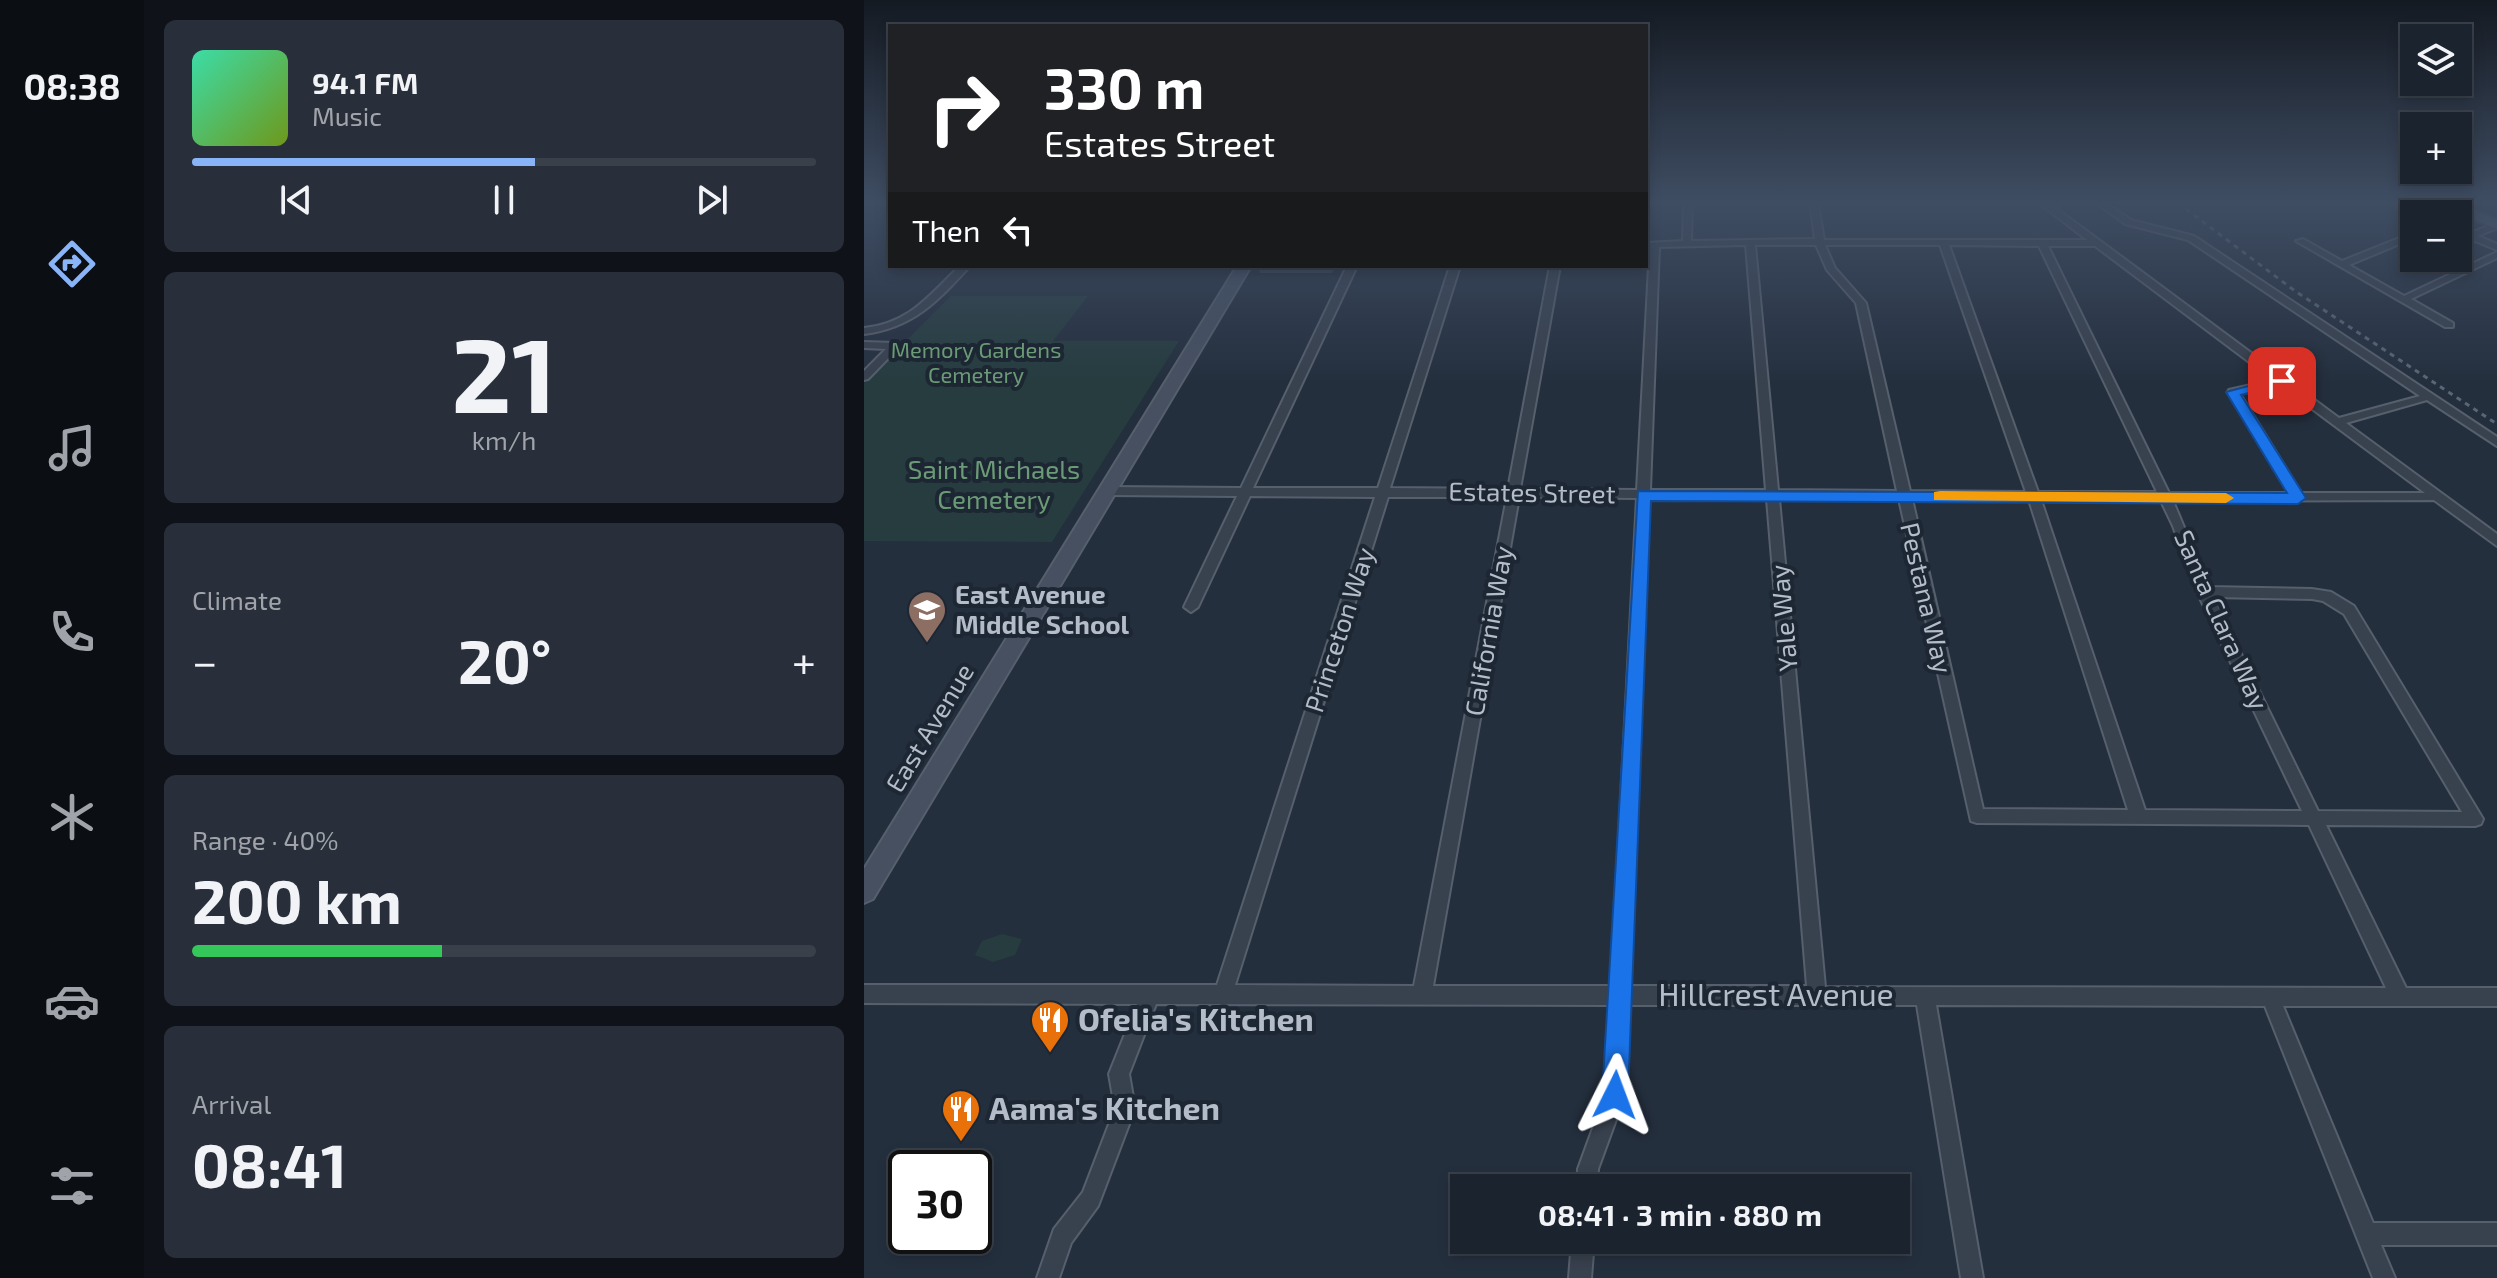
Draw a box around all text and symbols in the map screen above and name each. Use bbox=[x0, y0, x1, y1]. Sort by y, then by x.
map controls bbox=[2400, 24, 2472, 272]
button: layers bbox=[2400, 24, 2472, 96]
text: 330 m bbox=[1044, 53, 1204, 120]
icon: right bbox=[912, 56, 1016, 160]
text: 08:38 bbox=[23, 64, 121, 107]
text: 94.1 FM bbox=[312, 64, 418, 100]
text: Music bbox=[312, 100, 382, 131]
button: + bbox=[2400, 112, 2472, 184]
text: Estates Street bbox=[1044, 121, 1275, 164]
icon: previous bbox=[274, 178, 318, 222]
icon: pause bbox=[482, 178, 526, 222]
icon: next bbox=[690, 178, 734, 222]
button: − bbox=[2400, 200, 2472, 272]
icon: left bbox=[996, 208, 1040, 252]
text: Then bbox=[912, 212, 980, 248]
icon: directions bbox=[44, 236, 100, 292]
text: 21 bbox=[451, 309, 557, 434]
park label: Memory Gardens Cemetery bbox=[891, 336, 1061, 387]
pin bbox=[2248, 347, 2316, 415]
icon: arrive bbox=[2260, 359, 2304, 403]
icon: music bbox=[44, 420, 100, 476]
text: km/h bbox=[472, 424, 536, 455]
park label: Saint Michaels Cemetery bbox=[908, 453, 1080, 514]
street label: Estates Street bbox=[1448, 475, 1616, 508]
street label: Pestana Way bbox=[1895, 519, 1960, 676]
street label: Santa Clara Way bbox=[2169, 525, 2276, 714]
street label: Princeton Way bbox=[1297, 543, 1380, 716]
street label: California Way bbox=[1457, 543, 1518, 718]
street label: Yale Way bbox=[1762, 563, 1803, 673]
place label: East Avenue Middle School bbox=[955, 578, 1130, 639]
text: Climate bbox=[192, 584, 282, 615]
school or university icon: East Avenue Middle School bbox=[906, 589, 948, 644]
icon: phone bbox=[44, 604, 100, 660]
text: 20° bbox=[458, 624, 551, 696]
text: − bbox=[192, 634, 218, 687]
text: + bbox=[792, 634, 816, 687]
street label: East Avenue bbox=[878, 657, 979, 797]
icon: climate bbox=[44, 789, 100, 845]
text: Range · 40% bbox=[192, 824, 338, 855]
text: 200 km bbox=[192, 864, 402, 936]
icon: car bbox=[44, 973, 100, 1029]
street label: Hillcrest Avenue bbox=[1658, 974, 1894, 1012]
restaurant icon: Ofelia's Kitchen bbox=[1029, 999, 1071, 1054]
place label: Ofelia's Kitchen bbox=[1078, 999, 1314, 1037]
position arrow bbox=[1573, 1053, 1657, 1137]
text: Arrival bbox=[192, 1088, 271, 1119]
restaurant icon: Aama's Kitchen bbox=[940, 1088, 982, 1143]
place label: Aama's Kitchen bbox=[989, 1088, 1220, 1126]
text: 08:41 bbox=[192, 1128, 347, 1200]
speed limit sign: 30 bbox=[888, 1150, 992, 1254]
icon: filters bbox=[44, 1158, 100, 1214]
text: 08:41 · 3 min · 880 m bbox=[1538, 1196, 1822, 1232]

